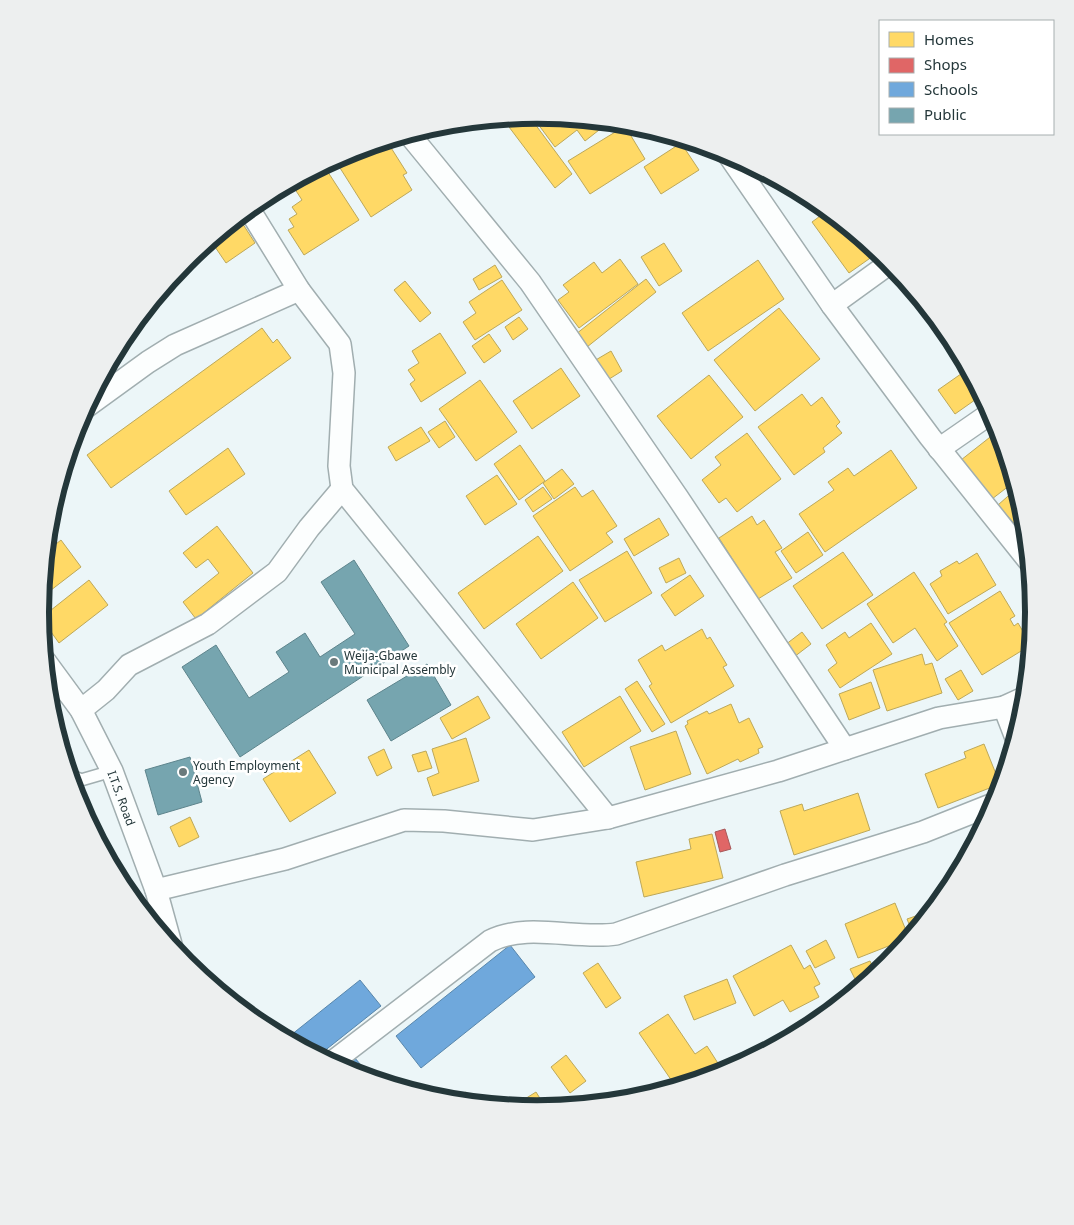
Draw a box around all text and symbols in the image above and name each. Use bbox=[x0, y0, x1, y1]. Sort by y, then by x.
legend bbox=[879, 20, 1054, 135]
text: Homes bbox=[924, 29, 974, 49]
text: Shops bbox=[924, 54, 967, 74]
text: Schools bbox=[924, 79, 978, 99]
text: Public bbox=[924, 104, 967, 124]
place label: Weija-Gbawe Municipal Assembly bbox=[344, 647, 457, 678]
marker: Weija-Gbawe Municipal Assembly bbox=[328, 656, 340, 668]
place label: Youth Employment Agency bbox=[193, 757, 301, 788]
marker: Youth Employment Agency bbox=[177, 766, 189, 778]
street label: I.T.S. Road bbox=[104, 768, 140, 828]

